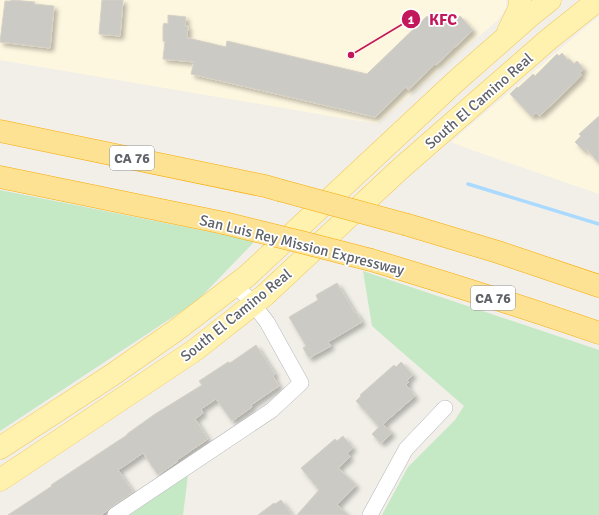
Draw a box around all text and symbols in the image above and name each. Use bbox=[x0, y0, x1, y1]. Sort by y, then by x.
callout: KFC bbox=[401, 5, 465, 33]
text: KFC bbox=[429, 10, 457, 30]
text: 1 bbox=[408, 13, 415, 28]
street label: South El Camino Real bbox=[421, 49, 537, 153]
road number: CA 76 bbox=[110, 146, 154, 170]
street label: San Luis Rey Mission Expressway bbox=[198, 211, 406, 279]
street label: South El Camino Real bbox=[177, 265, 295, 365]
road number: CA 76 bbox=[471, 286, 515, 310]

